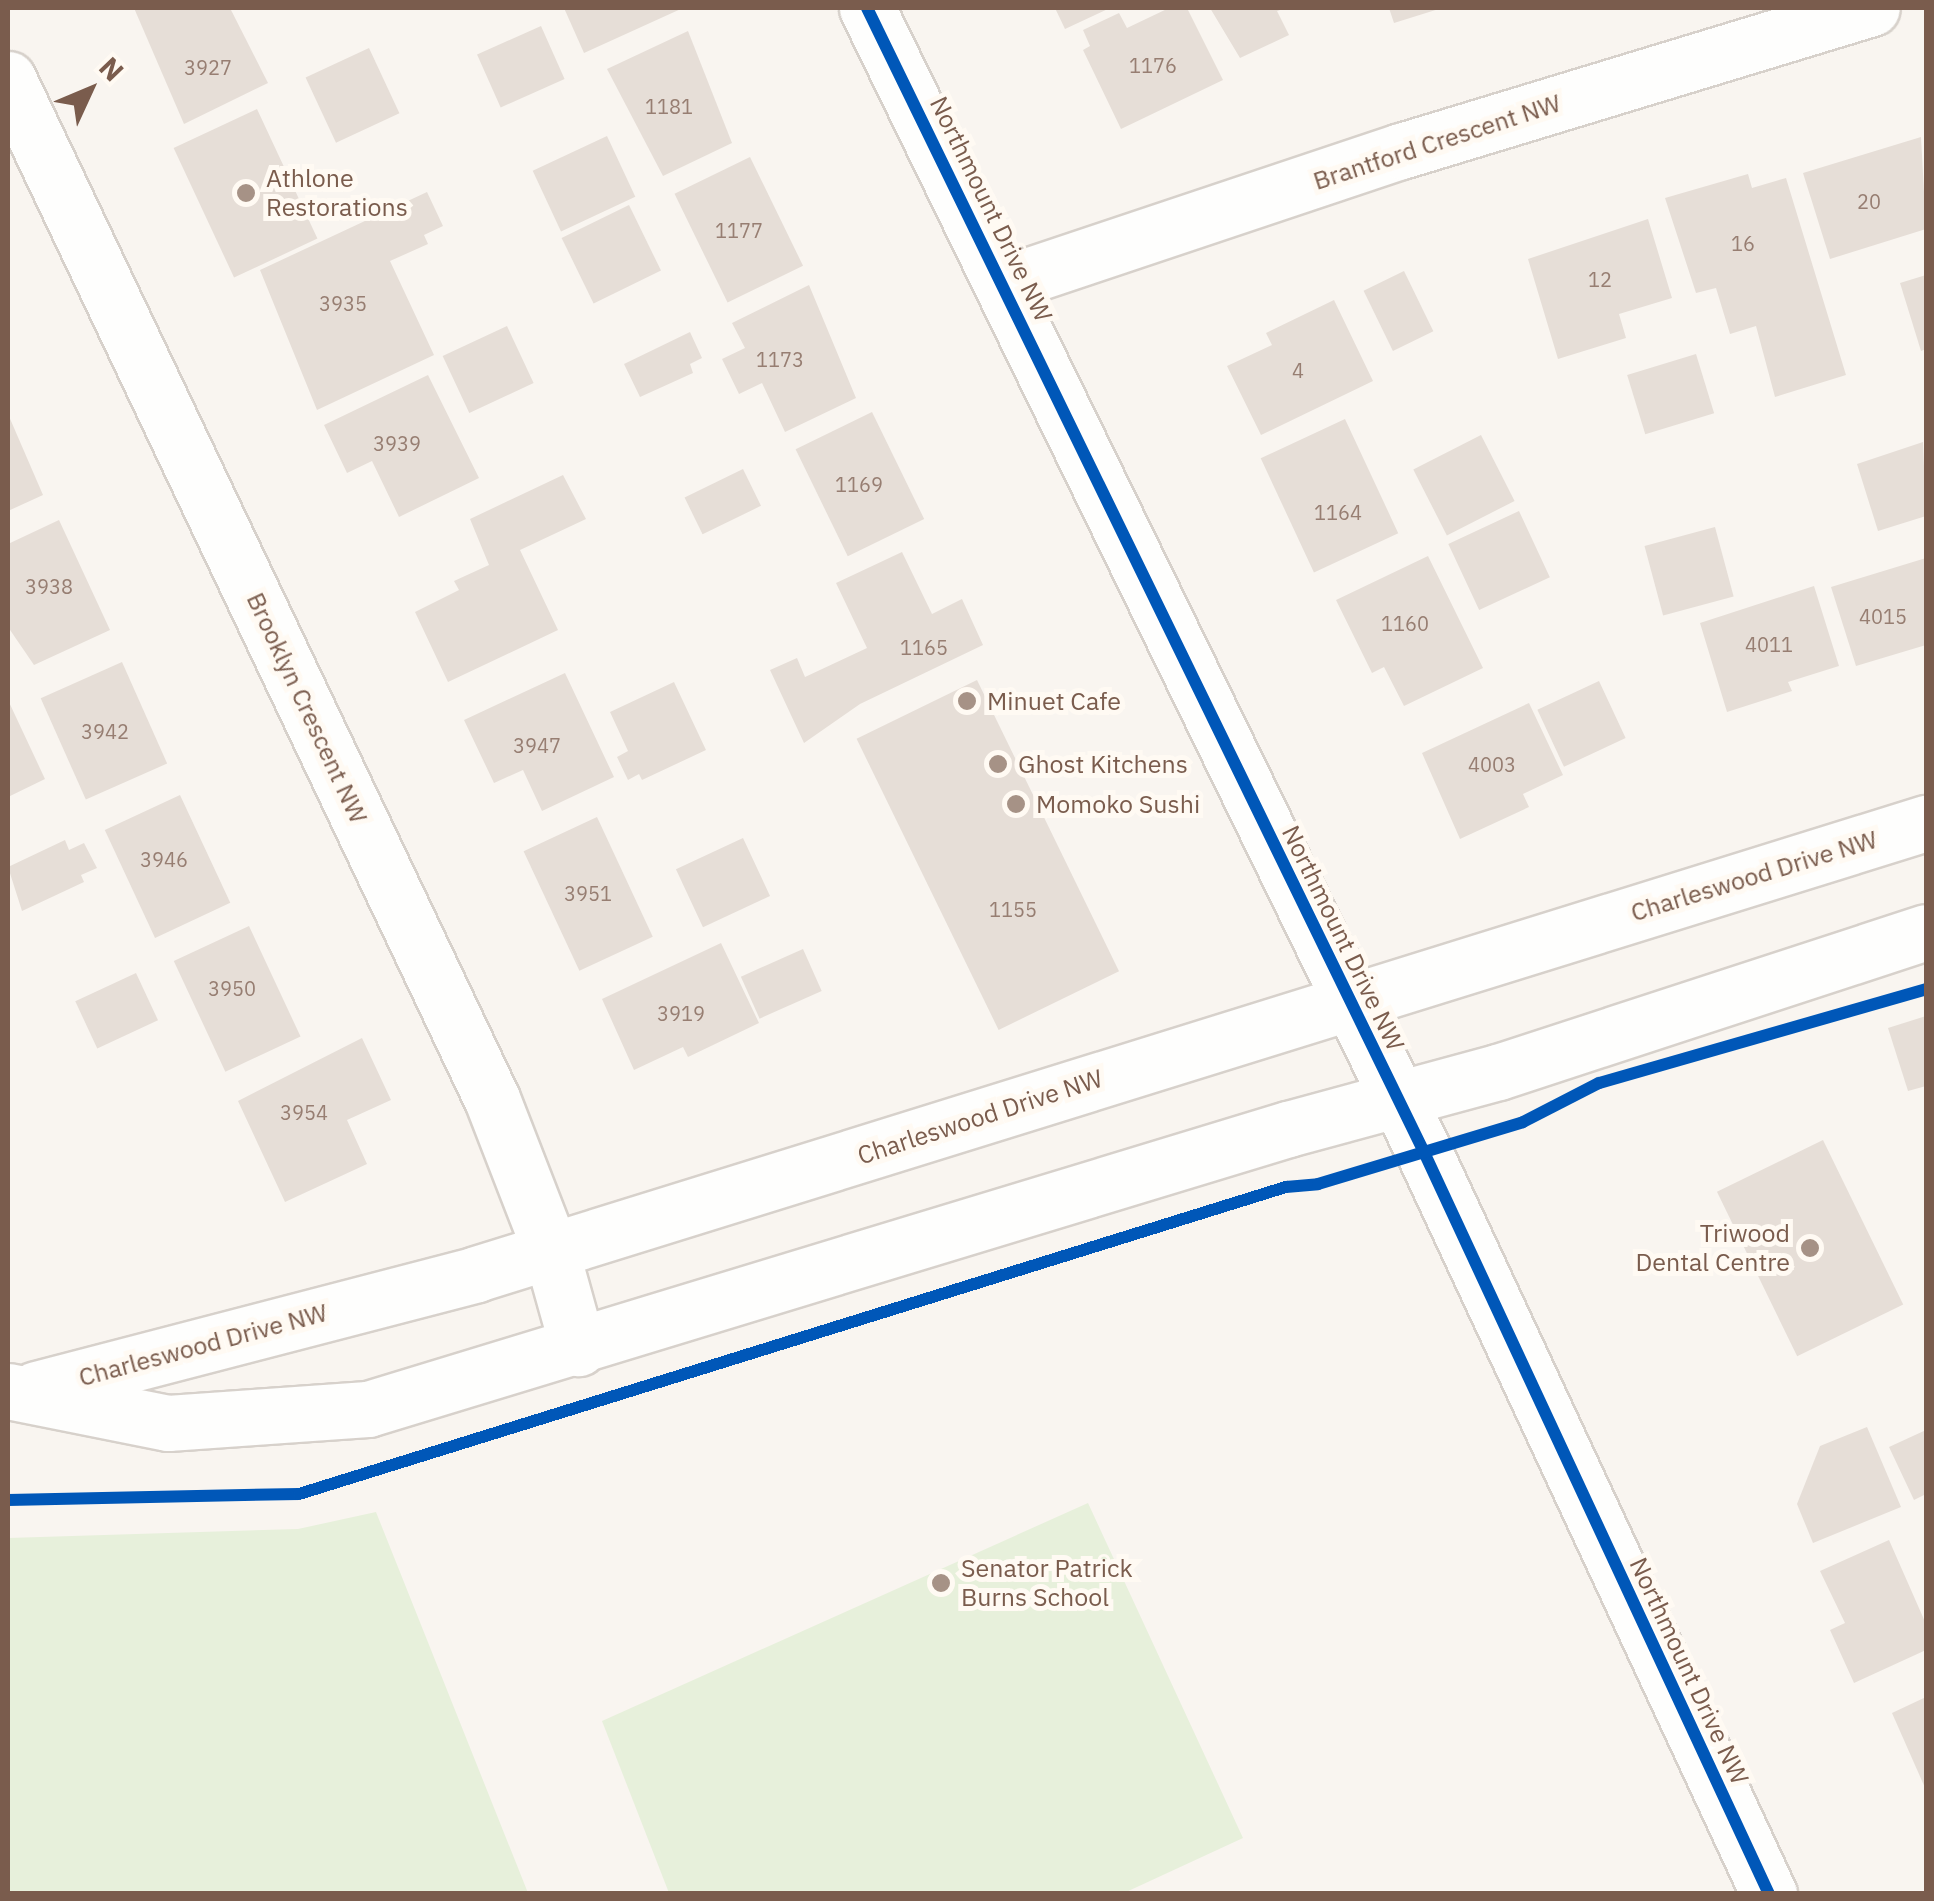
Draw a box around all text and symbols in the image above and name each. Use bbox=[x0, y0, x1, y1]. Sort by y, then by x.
north arrow bbox=[40, 40, 140, 140]
text: N bbox=[92, 49, 132, 89]
house number: 1176 bbox=[1129, 53, 1177, 77]
house number: 3927 bbox=[184, 55, 232, 79]
street label: Brantford Crescent NW bbox=[1310, 88, 1564, 196]
street label: Northmount Drive NW bbox=[923, 92, 1059, 326]
house number: 1181 bbox=[645, 94, 693, 118]
place label: Athlone Restorations bbox=[266, 164, 408, 223]
marker: Athlone Restorations bbox=[235, 182, 257, 204]
house number: 20 bbox=[1857, 189, 1881, 213]
house number: 1177 bbox=[715, 218, 763, 242]
house number: 16 bbox=[1731, 231, 1755, 255]
house number: 12 bbox=[1588, 267, 1612, 291]
house number: 3935 bbox=[319, 291, 367, 315]
house number: 1173 bbox=[756, 347, 804, 371]
house number: 4 bbox=[1292, 358, 1304, 382]
house number: 3939 bbox=[373, 431, 421, 455]
house number: 1169 bbox=[835, 472, 883, 496]
house number: 1164 bbox=[1314, 500, 1362, 524]
house number: 3938 bbox=[25, 574, 73, 598]
street label: Brooklyn Crescent NW bbox=[240, 588, 374, 828]
house number: 4015 bbox=[1859, 604, 1907, 628]
house number: 1160 bbox=[1381, 611, 1429, 635]
house number: 4011 bbox=[1745, 632, 1793, 656]
house number: 1165 bbox=[900, 635, 948, 659]
place label: Minuet Cafe bbox=[987, 686, 1121, 716]
marker: Minuet Cafe bbox=[956, 690, 978, 712]
house number: 3942 bbox=[81, 719, 129, 743]
house number: 3947 bbox=[513, 733, 561, 757]
place label: Ghost Kitchens bbox=[1018, 749, 1188, 779]
house number: 4003 bbox=[1468, 752, 1516, 776]
marker: Ghost Kitchens bbox=[987, 753, 1009, 775]
place label: Momoko Sushi bbox=[1036, 789, 1200, 819]
marker: Momoko Sushi bbox=[1005, 793, 1027, 815]
street label: Northmount Drive NW bbox=[1275, 821, 1411, 1055]
street label: Charleswood Drive NW bbox=[1627, 824, 1881, 928]
house number: 3946 bbox=[140, 847, 188, 871]
house number: 3951 bbox=[564, 881, 612, 905]
house number: 1155 bbox=[989, 897, 1037, 921]
house number: 3950 bbox=[208, 976, 256, 1000]
house number: 3919 bbox=[657, 1001, 705, 1025]
street label: Charleswood Drive NW bbox=[854, 1063, 1106, 1171]
house number: 3954 bbox=[280, 1100, 328, 1124]
place label: Triwood Dental Centre bbox=[1635, 1219, 1790, 1278]
marker: Triwood Dental Centre bbox=[1799, 1237, 1821, 1259]
street label: Charleswood Drive NW bbox=[75, 1297, 331, 1393]
street label: Northmount Drive NW bbox=[1623, 1553, 1755, 1789]
place label: Senator Patrick Burns School bbox=[961, 1554, 1133, 1613]
marker: Senator Patrick Burns School bbox=[930, 1572, 952, 1594]

